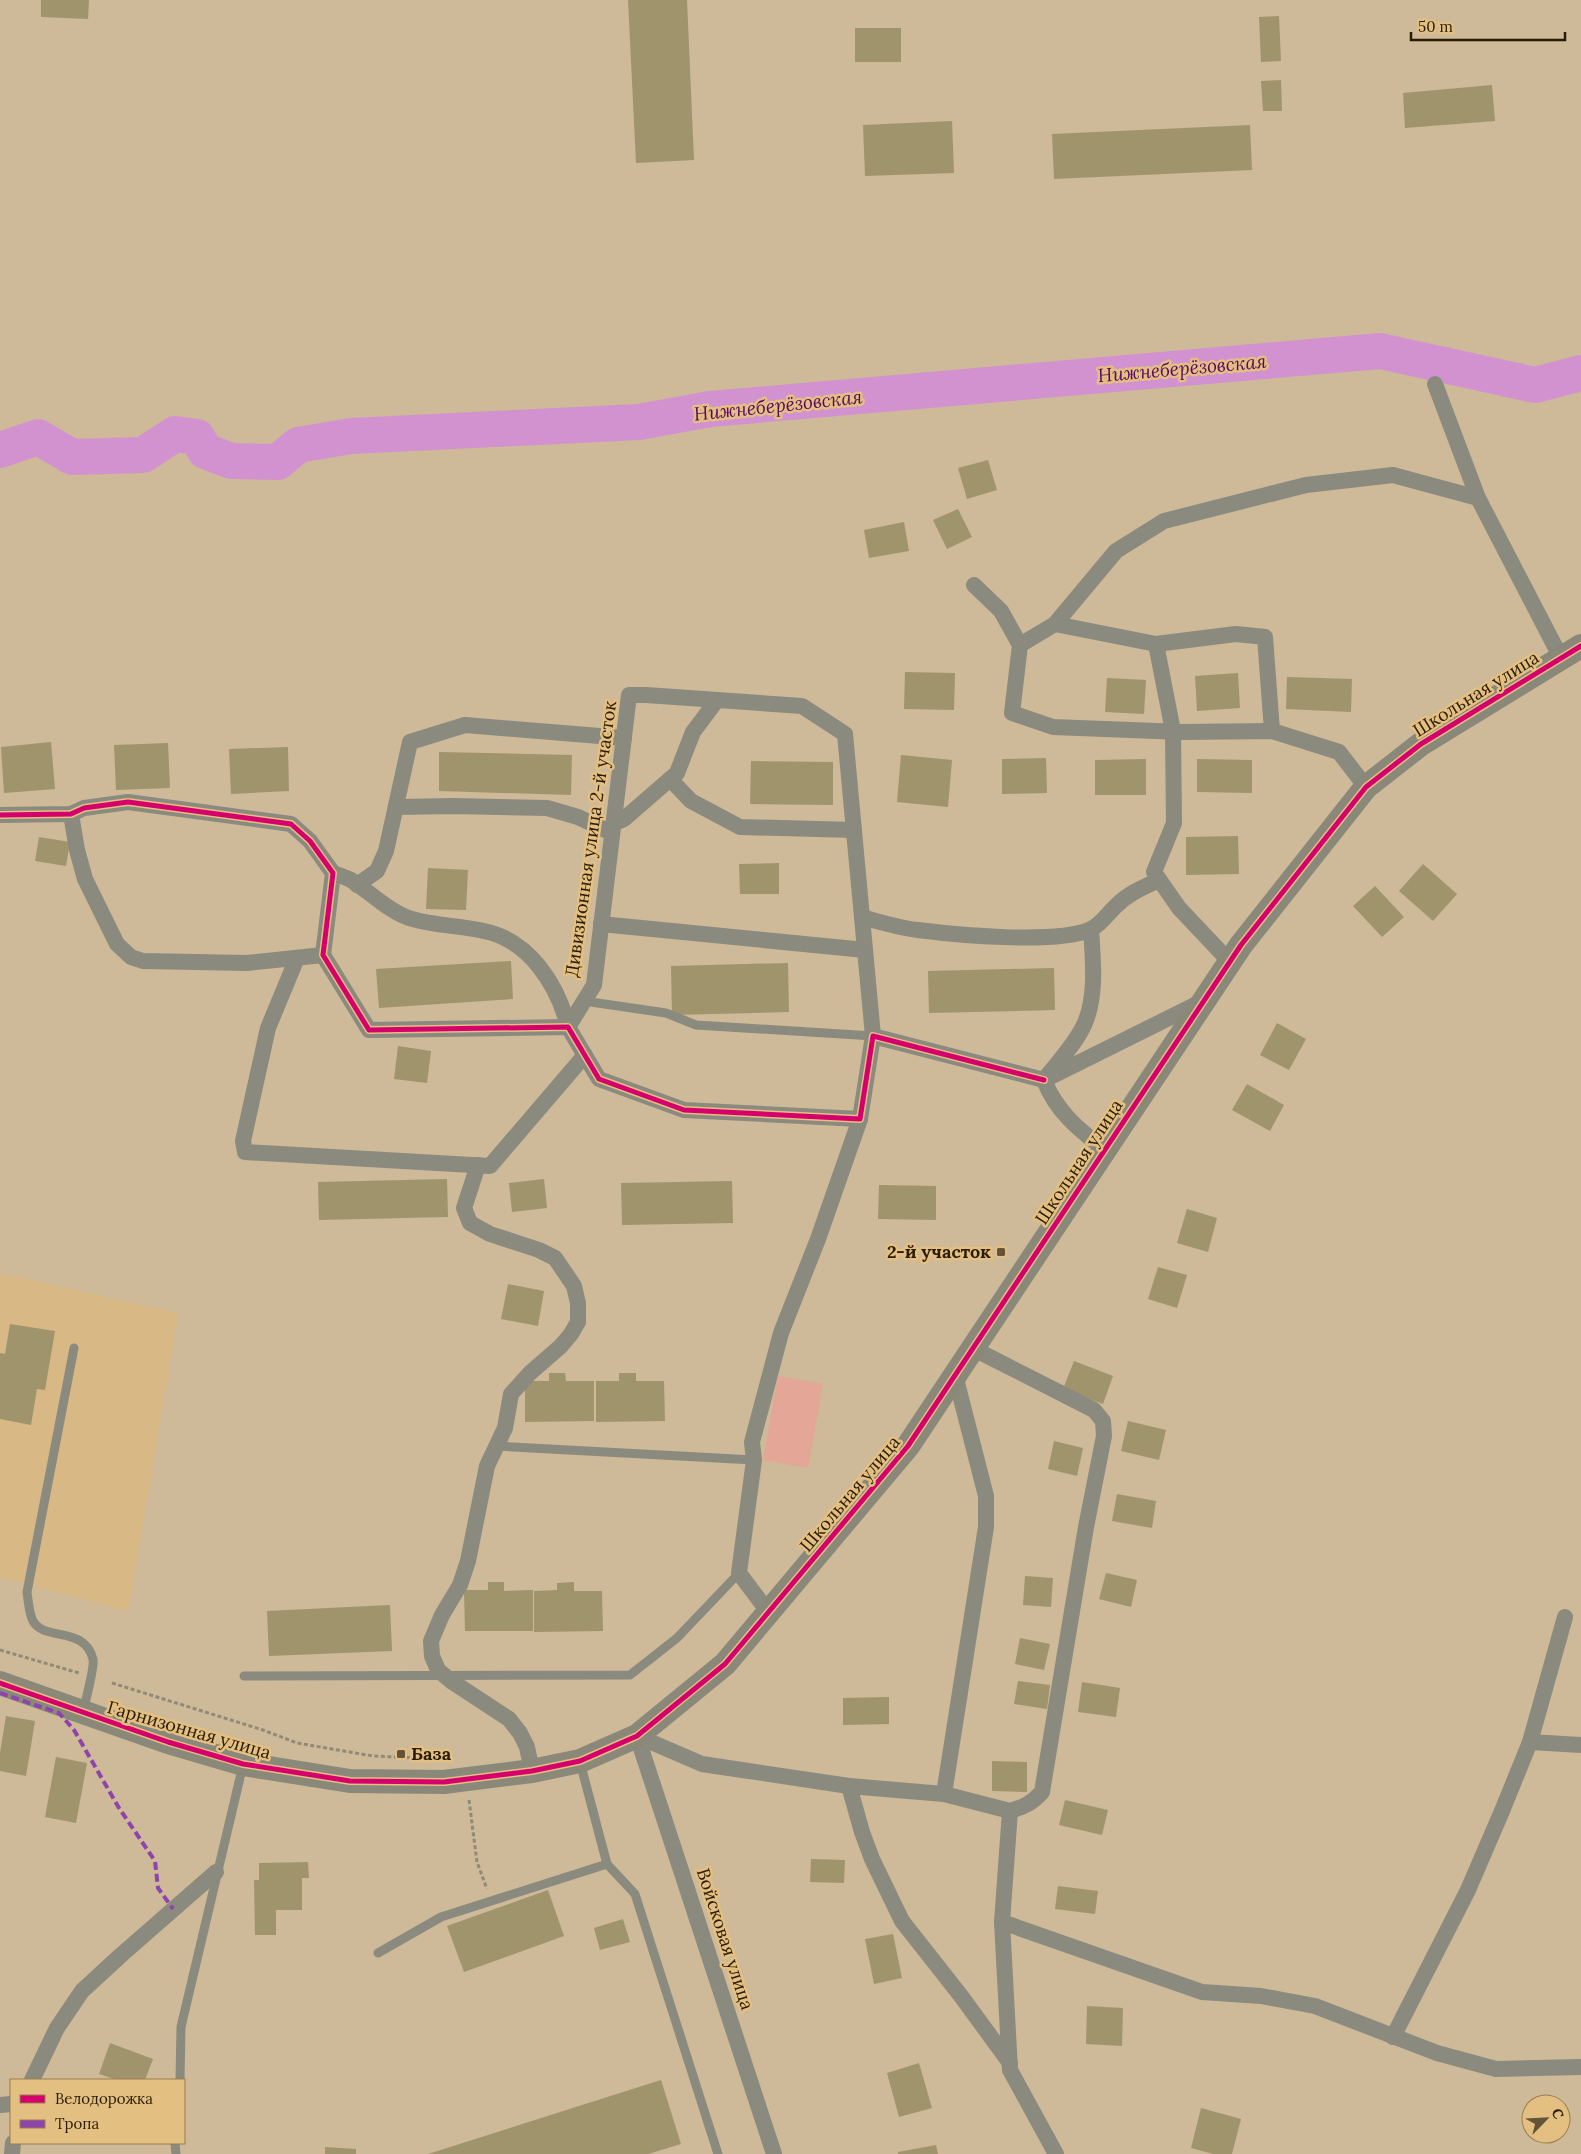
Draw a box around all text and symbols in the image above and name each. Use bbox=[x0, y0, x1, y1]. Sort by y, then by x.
scale bar bbox=[1411, 10, 1565, 42]
text: 50 m bbox=[1418, 17, 1453, 36]
water label: Нижнеберёзовская bbox=[1097, 349, 1268, 387]
water label: Нижнеберёзовская bbox=[693, 384, 864, 426]
street label: Школьная улица bbox=[1408, 646, 1543, 742]
street label: Дивизионная улица 2-й участок bbox=[560, 699, 621, 979]
street label: Школьная улица bbox=[1030, 1095, 1128, 1229]
place label: 2-й участок bbox=[887, 1240, 991, 1263]
marker: 2-й участок bbox=[995, 1246, 1007, 1258]
street label: Школьная улица bbox=[794, 1431, 905, 1556]
street label: Гарнизонная улица bbox=[105, 1695, 274, 1764]
place label: База bbox=[411, 1742, 452, 1765]
marker: База bbox=[395, 1748, 407, 1760]
street label: Войсковая улица bbox=[692, 1865, 759, 2013]
legend bbox=[10, 2079, 185, 2144]
text: Велодорожка bbox=[55, 2089, 153, 2108]
north arrow bbox=[1521, 2094, 1571, 2144]
text: С bbox=[1548, 2106, 1568, 2122]
text: Тропа bbox=[55, 2114, 100, 2133]

